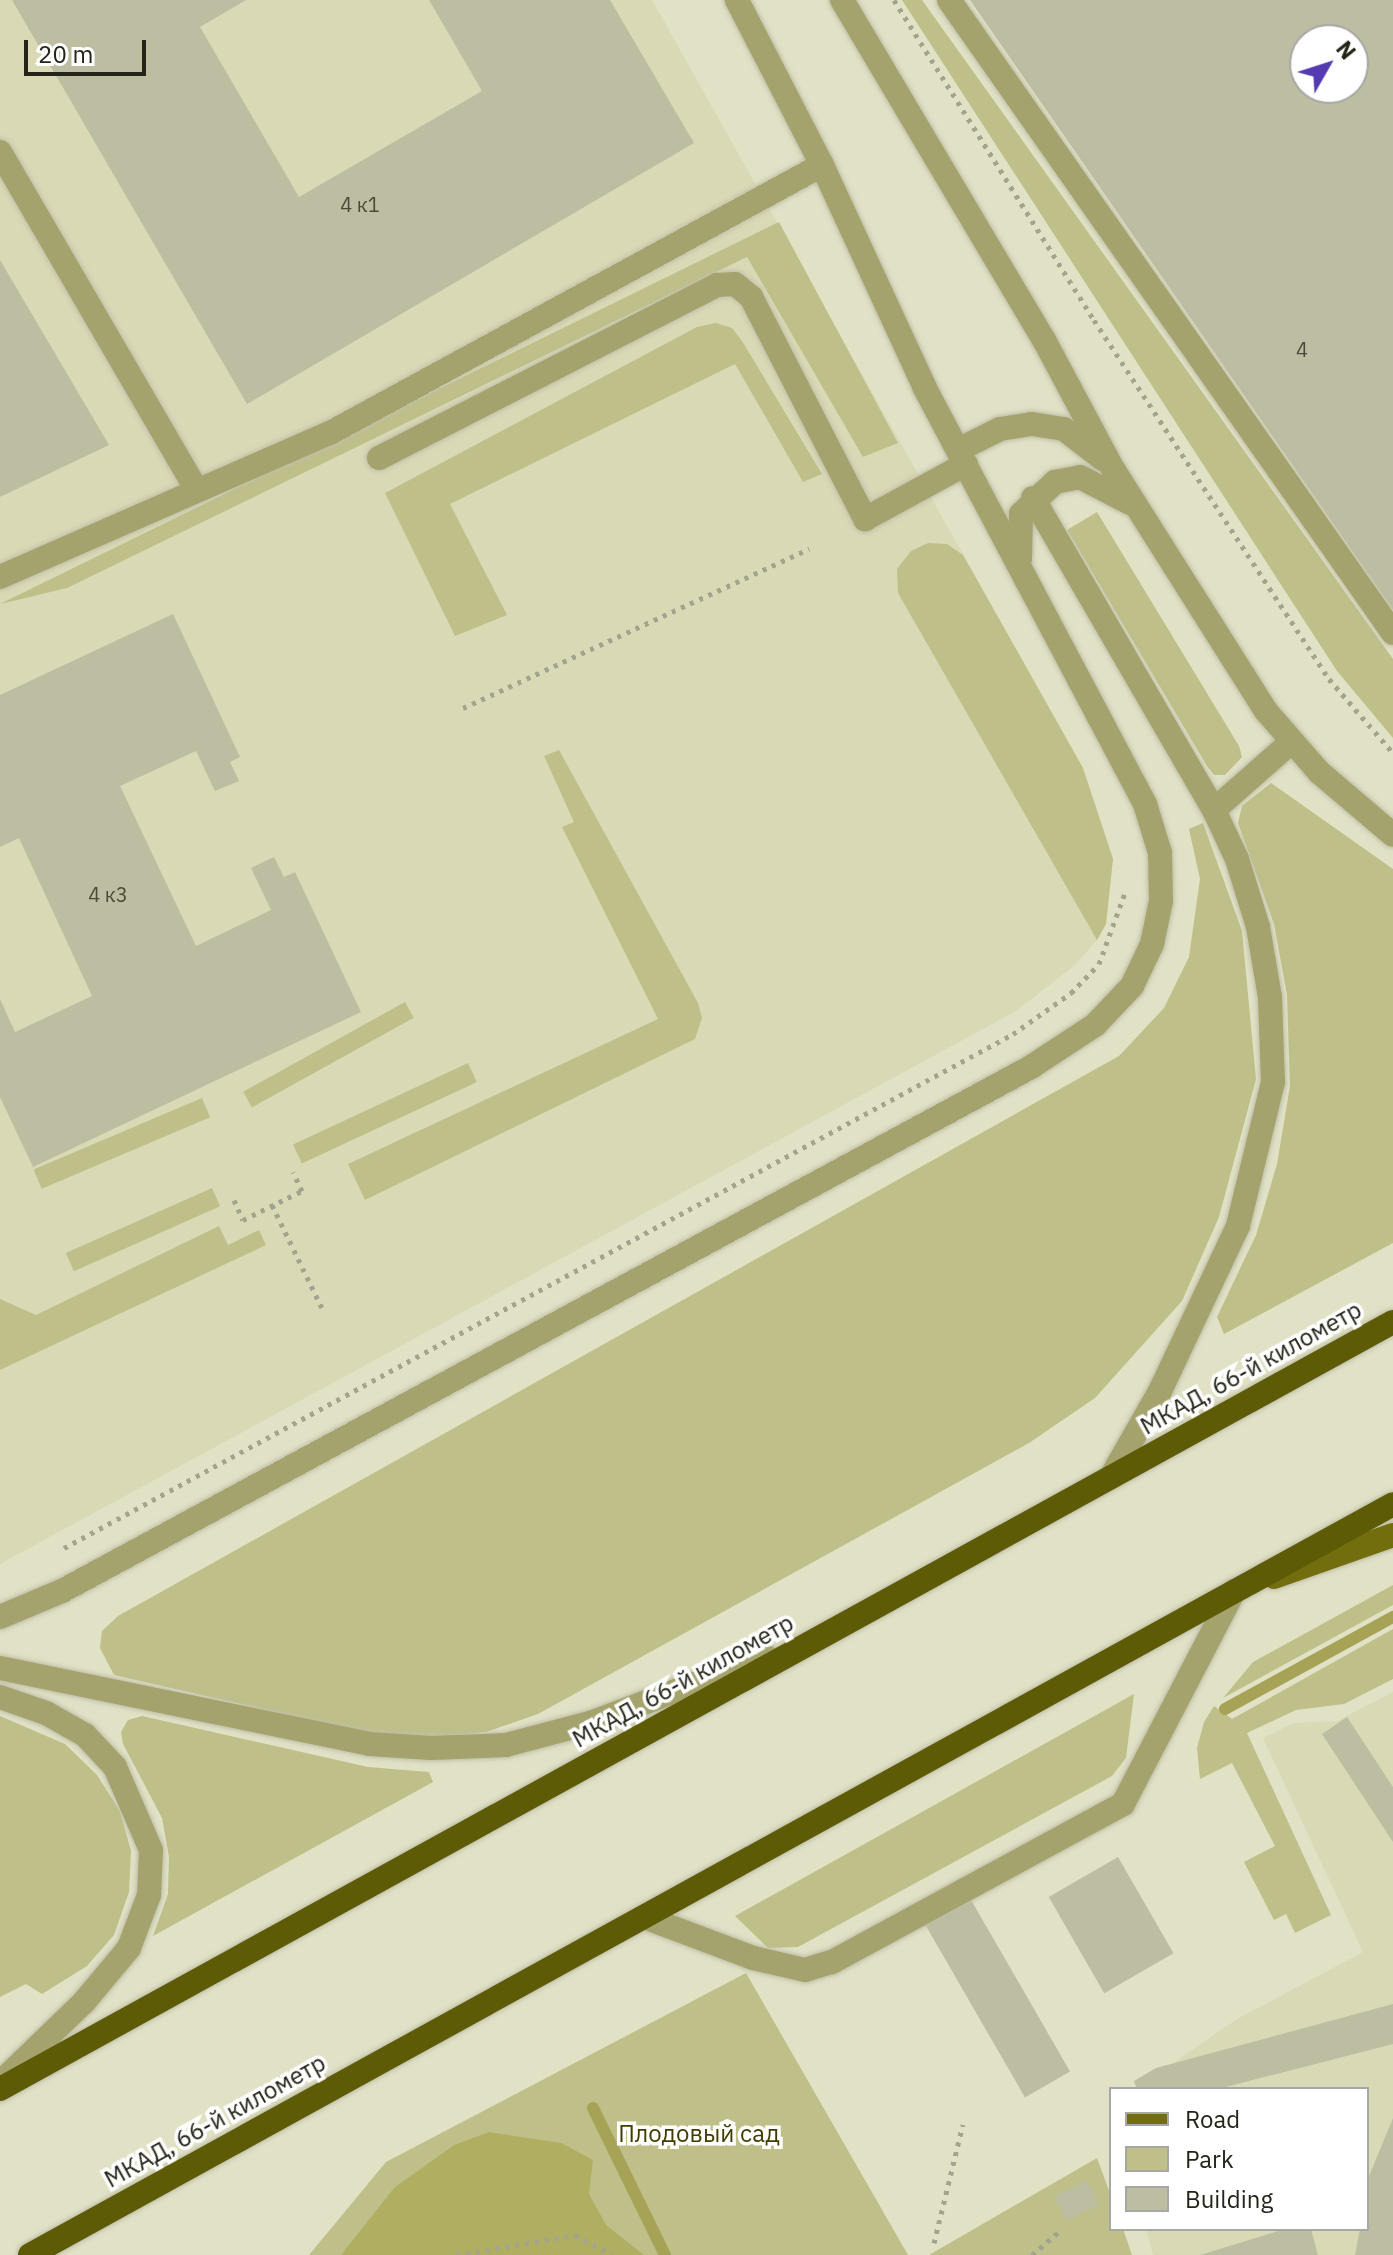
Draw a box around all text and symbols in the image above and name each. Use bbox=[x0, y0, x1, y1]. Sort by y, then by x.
scale bar bbox=[28, 24, 150, 74]
north arrow bbox=[1289, 24, 1369, 104]
text: N bbox=[1330, 35, 1363, 65]
text: 20 m bbox=[38, 38, 93, 70]
house number: 4 к1 bbox=[340, 192, 380, 216]
house number: 4 bbox=[1296, 337, 1308, 361]
house number: 4 к3 bbox=[88, 882, 128, 906]
street label: МКАД, 66-й километр bbox=[1135, 1295, 1367, 1441]
street label: МКАД, 66-й километр bbox=[567, 1608, 799, 1754]
street label: МКАД, 66-й километр bbox=[99, 2048, 331, 2194]
legend bbox=[1109, 2087, 1369, 2231]
text: Road bbox=[1185, 2103, 1240, 2135]
park label: Плодовый сад bbox=[618, 2120, 780, 2148]
text: Park bbox=[1185, 2143, 1234, 2175]
text: Building bbox=[1185, 2183, 1273, 2215]

